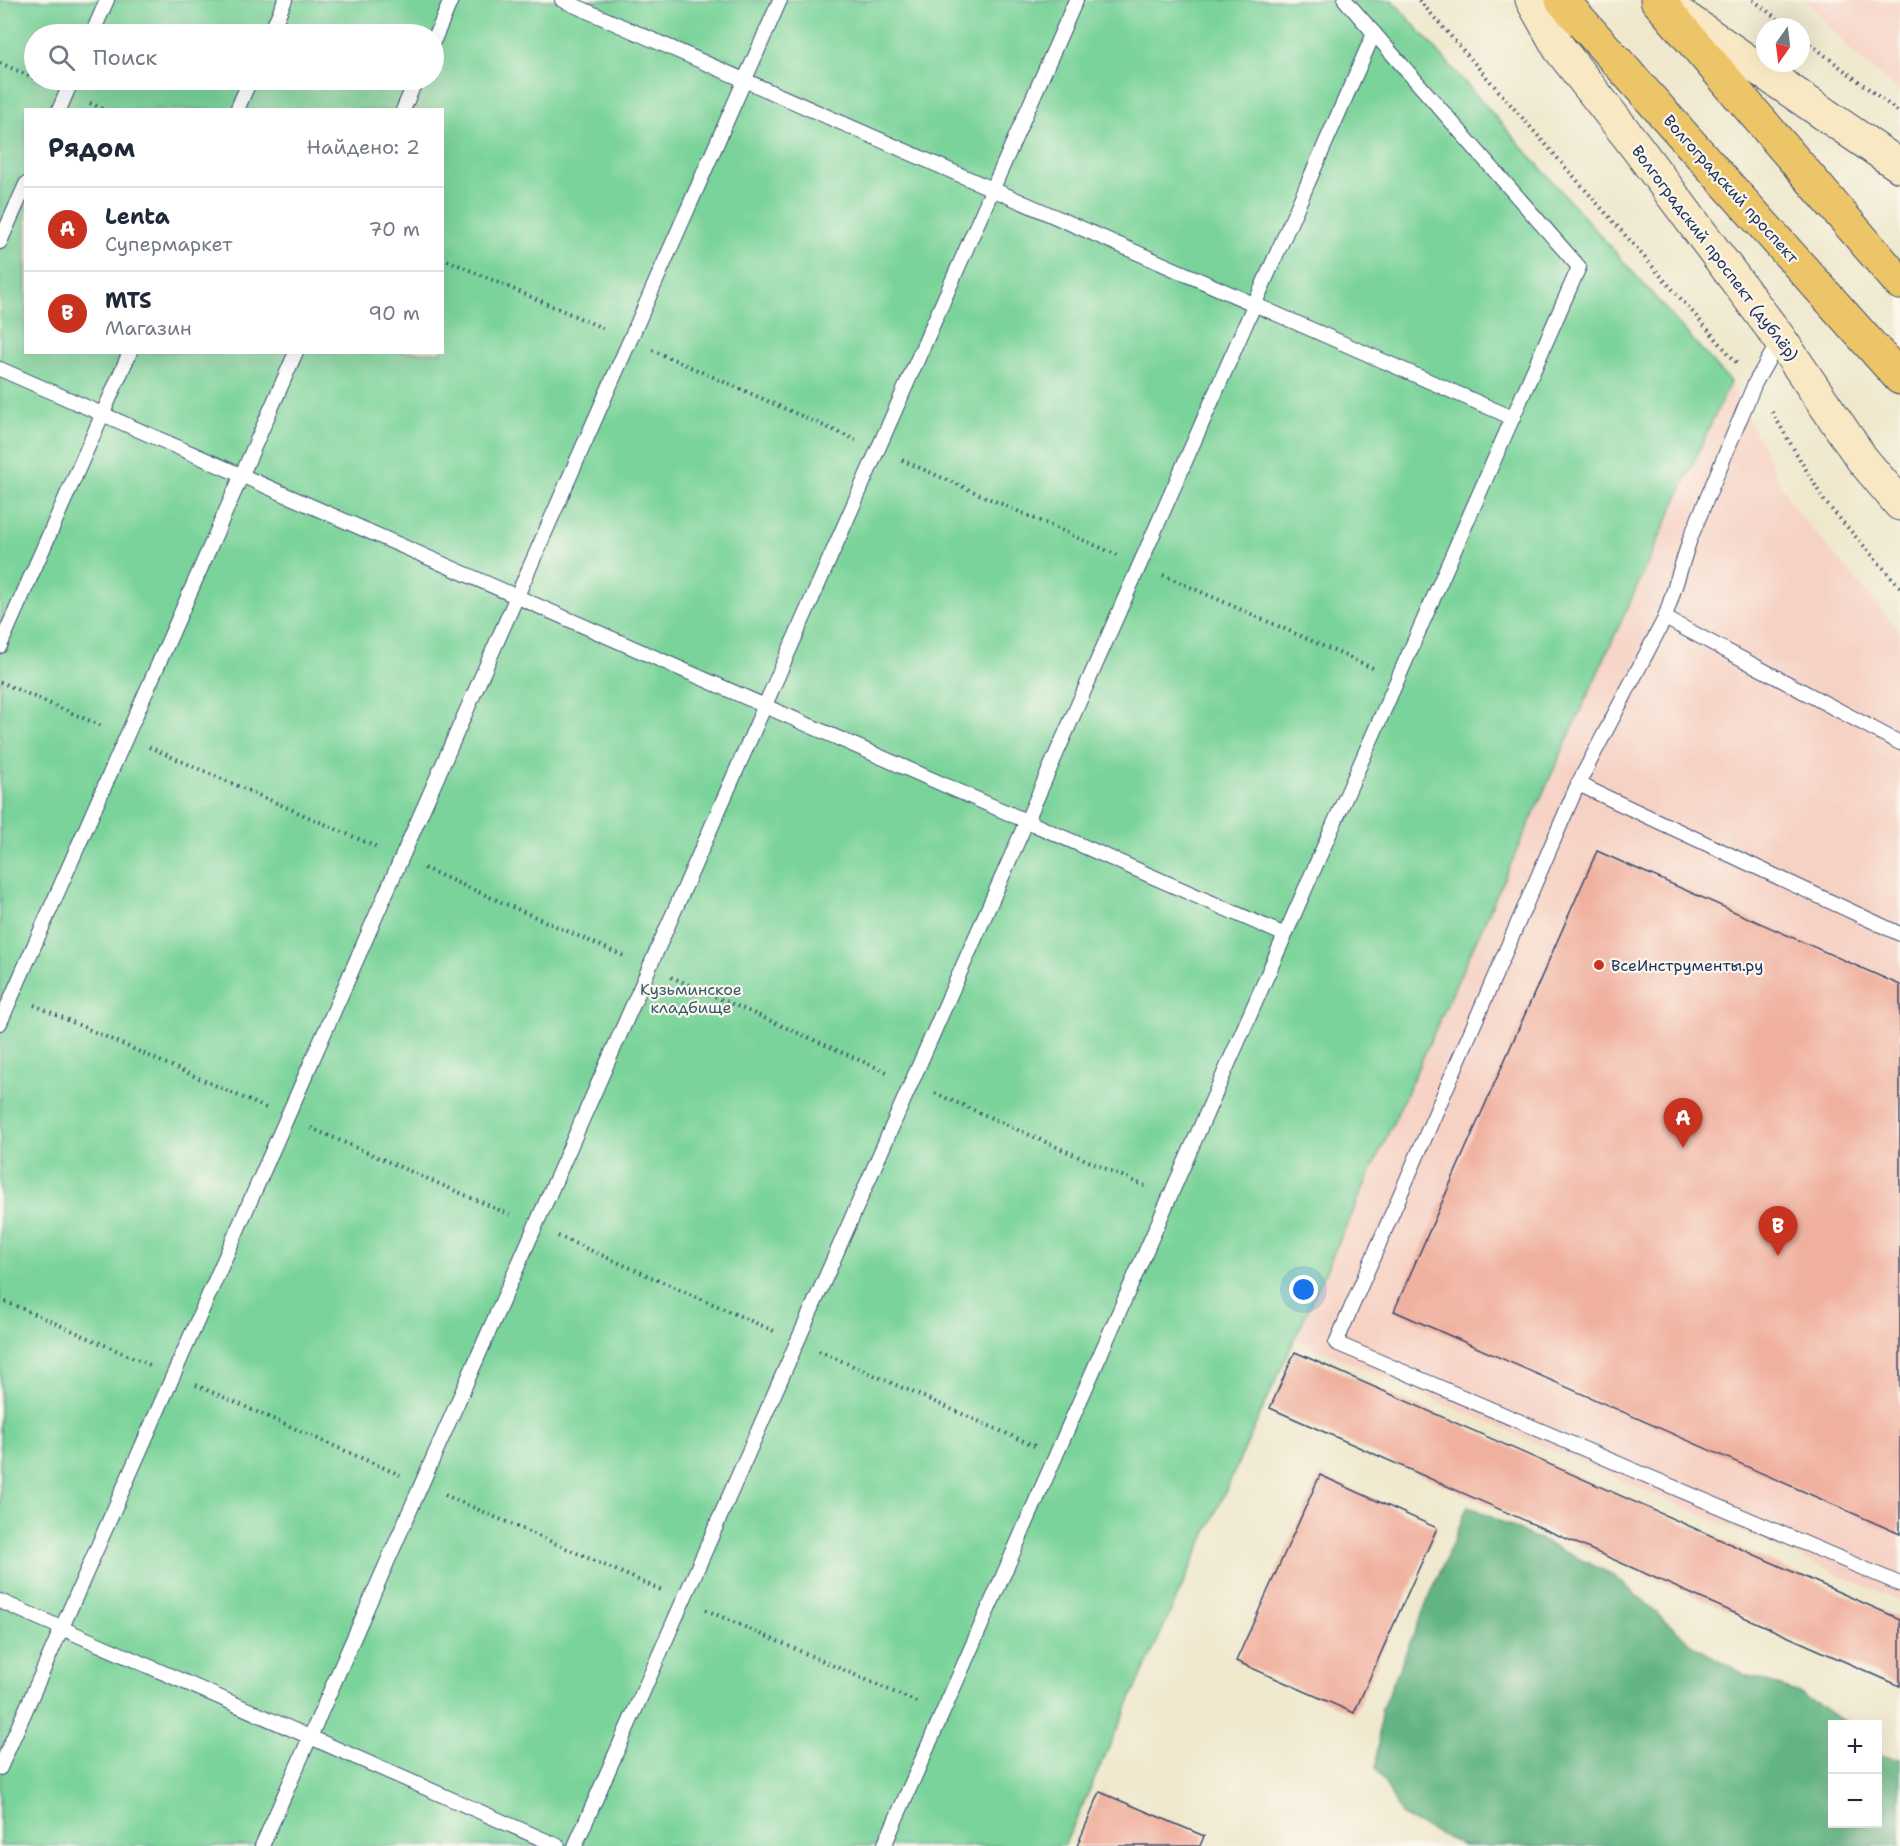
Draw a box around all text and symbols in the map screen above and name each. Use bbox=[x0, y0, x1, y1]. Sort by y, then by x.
north arrow bbox=[1756, 18, 1810, 72]
search box bbox=[24, 24, 444, 90]
icon: search bbox=[45, 41, 78, 74]
text: Поиск bbox=[93, 43, 157, 72]
street label: Волгоградский проспект bbox=[1659, 110, 1804, 268]
text: Рядом bbox=[48, 130, 135, 165]
text: Найдено: 2 bbox=[307, 134, 420, 160]
street label: Волгоградский проспект (дублёр) bbox=[1627, 141, 1803, 365]
text: Lenta bbox=[105, 202, 170, 231]
text: A bbox=[60, 216, 75, 242]
text: 70 m bbox=[368, 216, 420, 242]
text: Супермаркет bbox=[105, 231, 232, 257]
text: MTS bbox=[105, 286, 152, 315]
text: B bbox=[61, 300, 74, 326]
text: 90 m bbox=[368, 300, 420, 326]
text: Магазин bbox=[105, 315, 192, 341]
place label: ВсеИнструменты.ру bbox=[1611, 955, 1763, 976]
marker: ВсеИнструменты.ру bbox=[1592, 958, 1606, 972]
park label: Кузьминское кладбище bbox=[640, 979, 742, 1018]
pin: A bbox=[1664, 1098, 1702, 1148]
pin: B bbox=[1758, 1206, 1798, 1256]
your location bbox=[1289, 1275, 1318, 1304]
map controls bbox=[1828, 1720, 1882, 1828]
button: + bbox=[1828, 1720, 1882, 1774]
button: − bbox=[1828, 1774, 1882, 1828]

